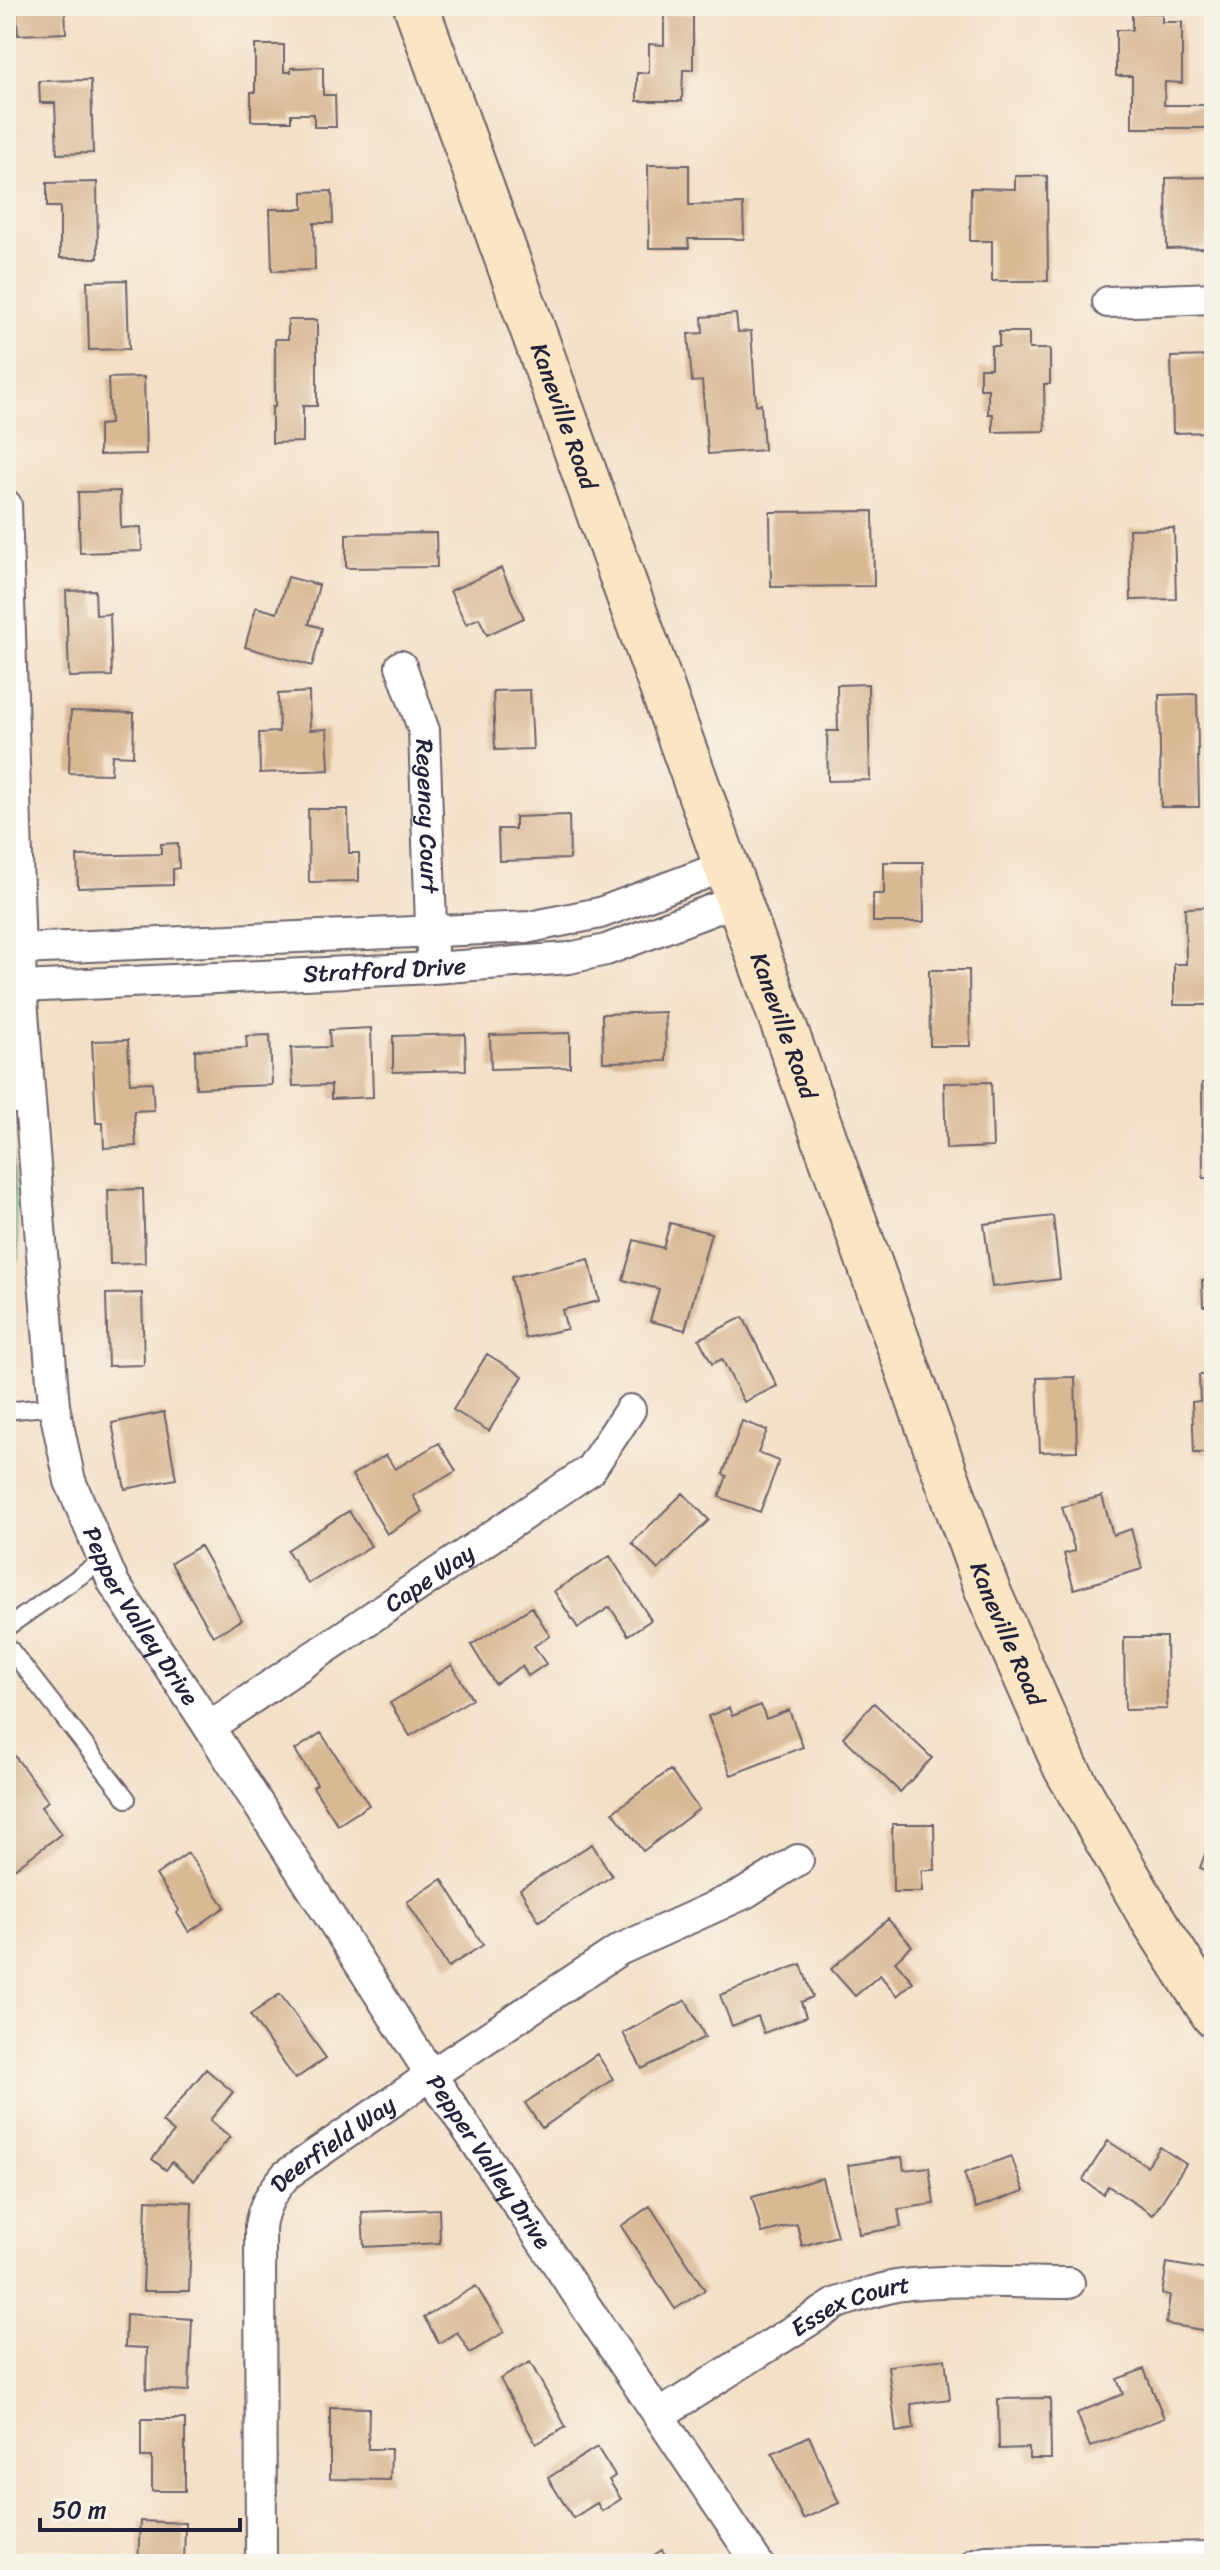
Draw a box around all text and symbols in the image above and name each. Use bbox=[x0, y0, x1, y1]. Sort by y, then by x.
street label: Kaneville Road bbox=[518, 337, 610, 497]
street label: Regency Court bbox=[403, 738, 451, 895]
street label: Stratford Drive bbox=[302, 945, 468, 995]
street label: Kaneville Road bbox=[738, 946, 830, 1106]
street label: Pepper Valley Drive bbox=[71, 1520, 211, 1715]
street label: Cape Way bbox=[376, 1532, 484, 1624]
street label: Kaneville Road bbox=[958, 1556, 1058, 1714]
street label: Pepper Valley Drive bbox=[415, 2065, 563, 2258]
street label: Deerfield Way bbox=[258, 2084, 405, 2202]
street label: Essex Court bbox=[782, 2263, 912, 2348]
scale bar bbox=[40, 2482, 240, 2532]
text: 50 m bbox=[52, 2489, 107, 2531]

